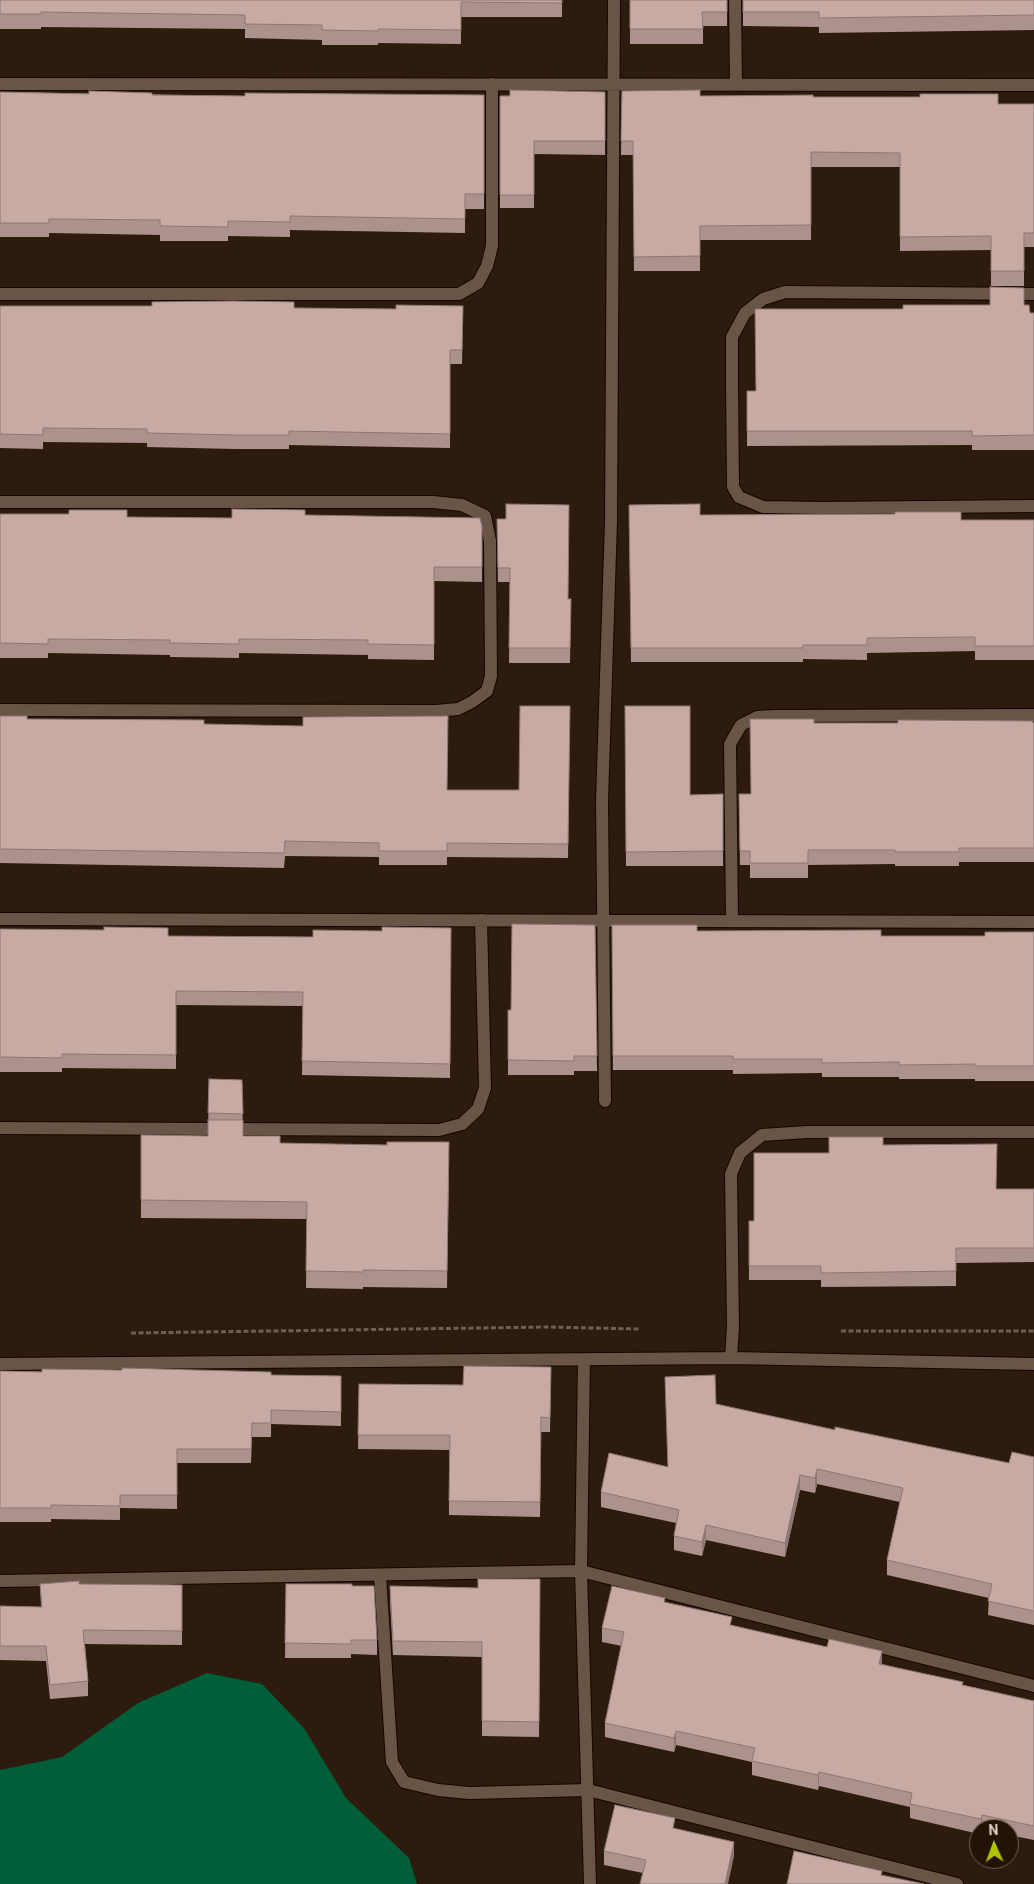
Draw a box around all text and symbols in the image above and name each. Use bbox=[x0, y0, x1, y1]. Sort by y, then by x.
north arrow bbox=[969, 1819, 1019, 1869]
text: N bbox=[988, 1822, 999, 1838]

